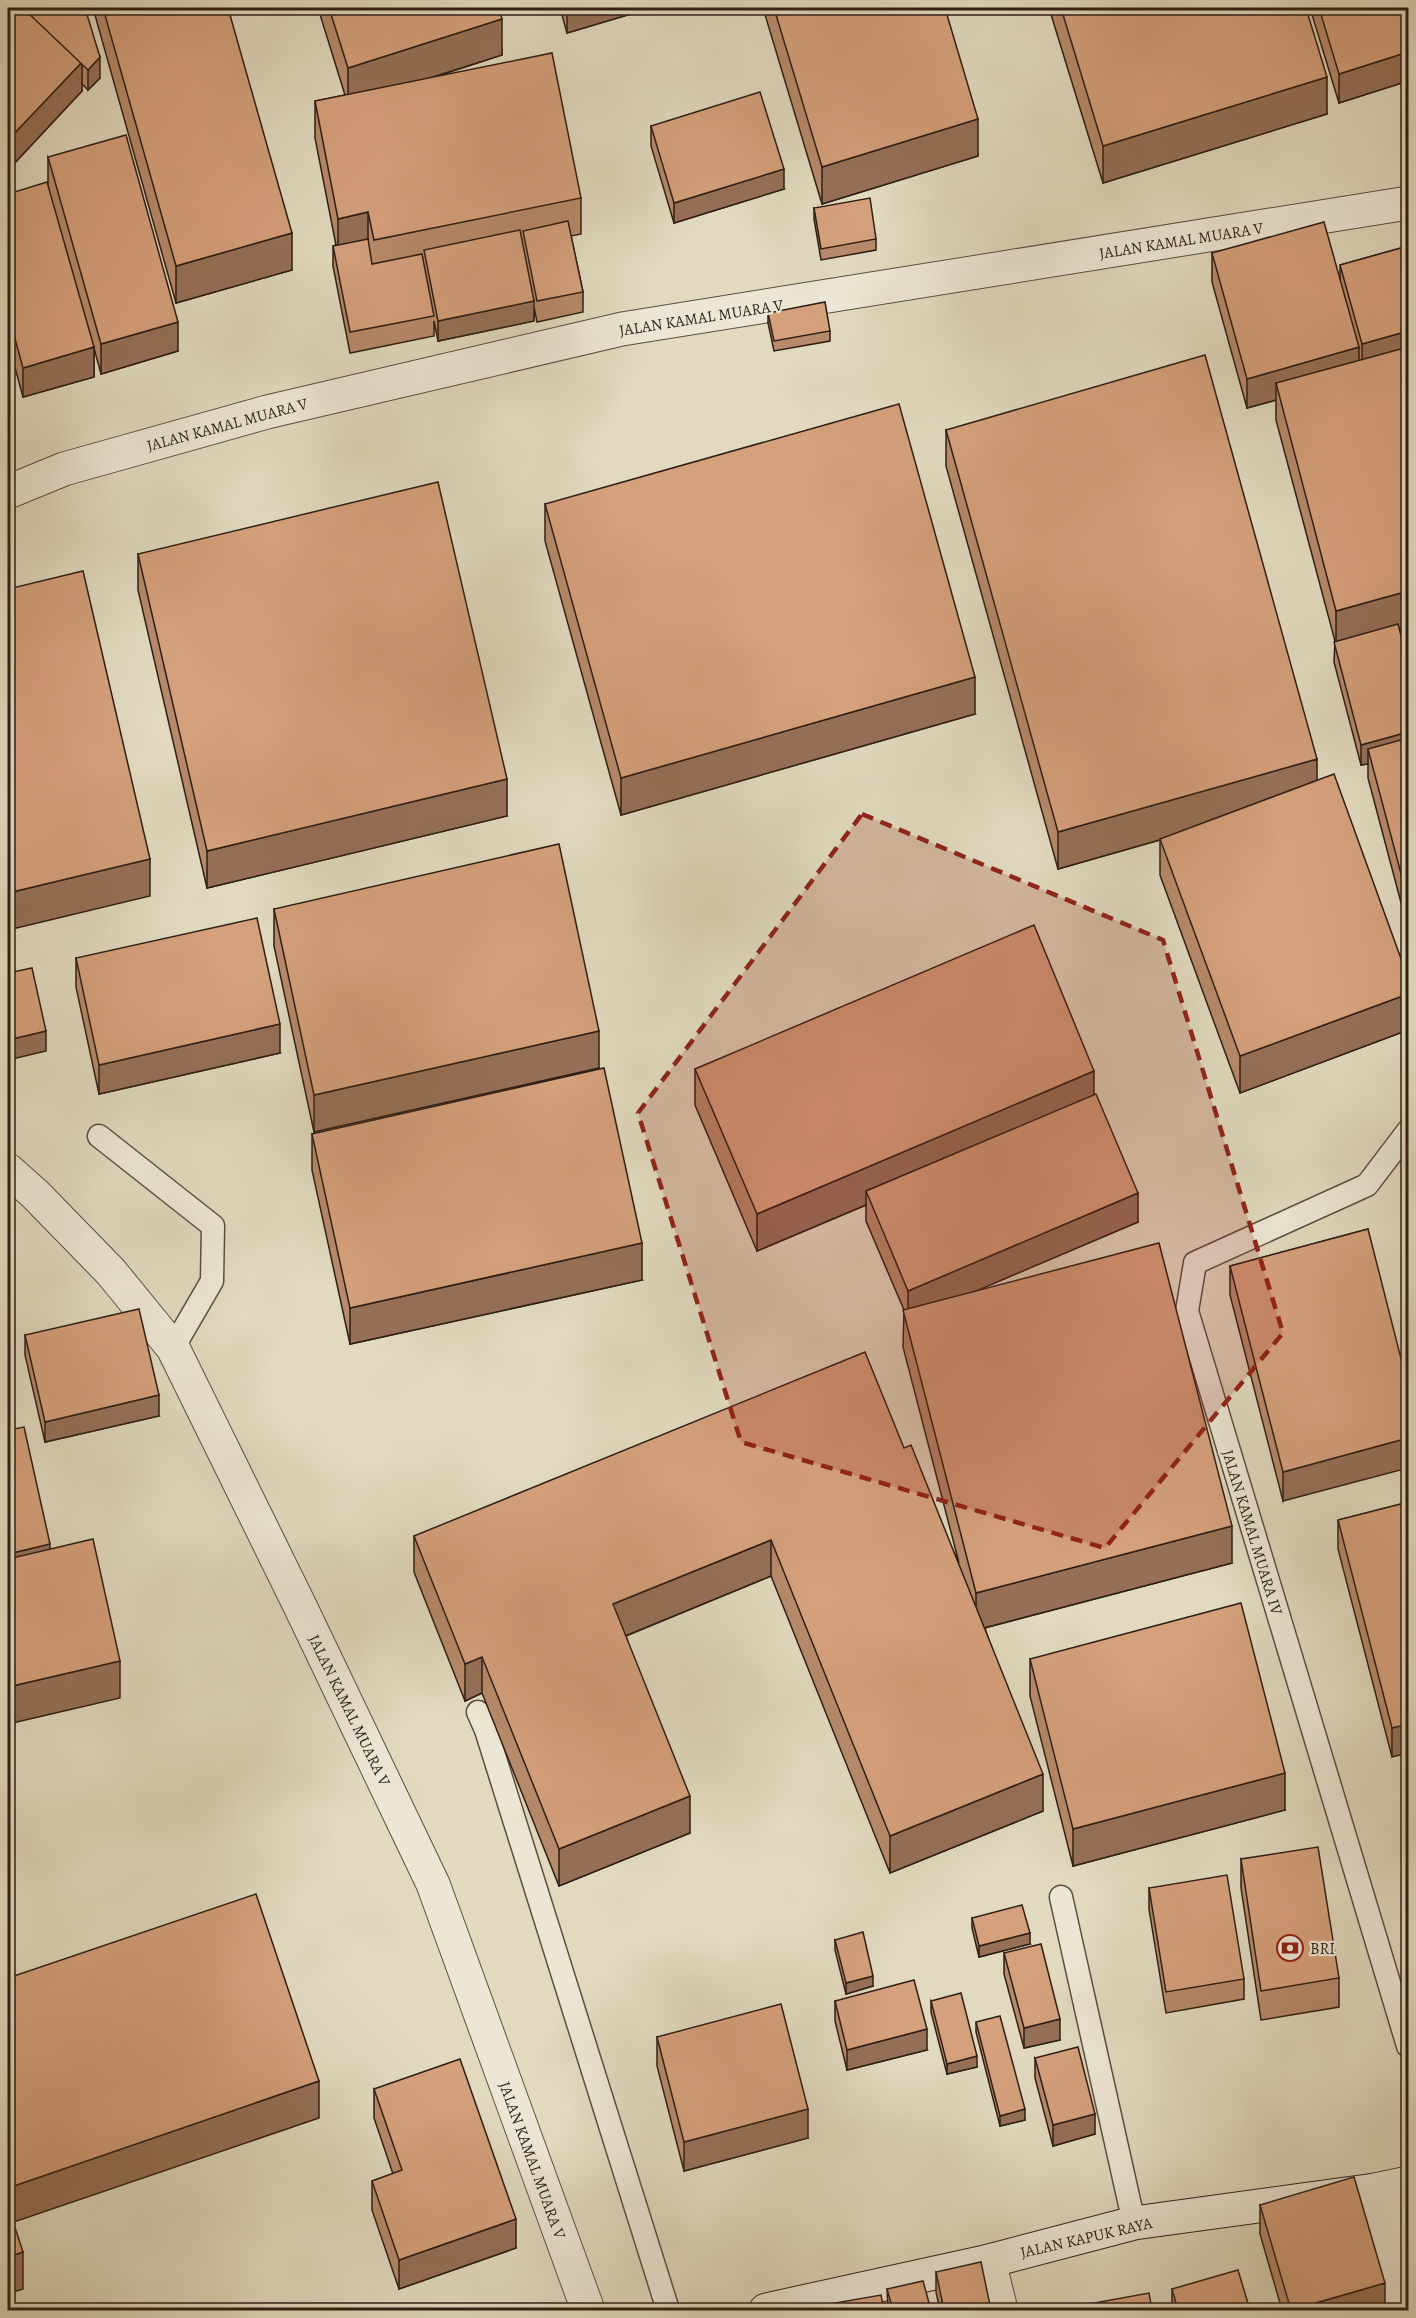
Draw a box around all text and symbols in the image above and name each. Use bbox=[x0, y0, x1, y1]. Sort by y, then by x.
street label: JALAN KAMAL MUARA V bbox=[1097, 217, 1265, 265]
street label: JALAN KAMAL MUARA V bbox=[617, 294, 785, 342]
street label: JALAN KAMAL MUARA V bbox=[144, 393, 310, 457]
street label: JALAN KAMAL MUARA IV bbox=[1216, 1447, 1288, 1618]
street label: JALAN KAMAL MUARA V bbox=[303, 1631, 395, 1790]
bank icon: BRI bbox=[1275, 1933, 1305, 1963]
place label: BRI bbox=[1310, 1938, 1335, 1960]
street label: JALAN KAMAL MUARA V bbox=[493, 2079, 571, 2242]
street label: JALAN KAPUK RAYA bbox=[1018, 2212, 1155, 2264]

